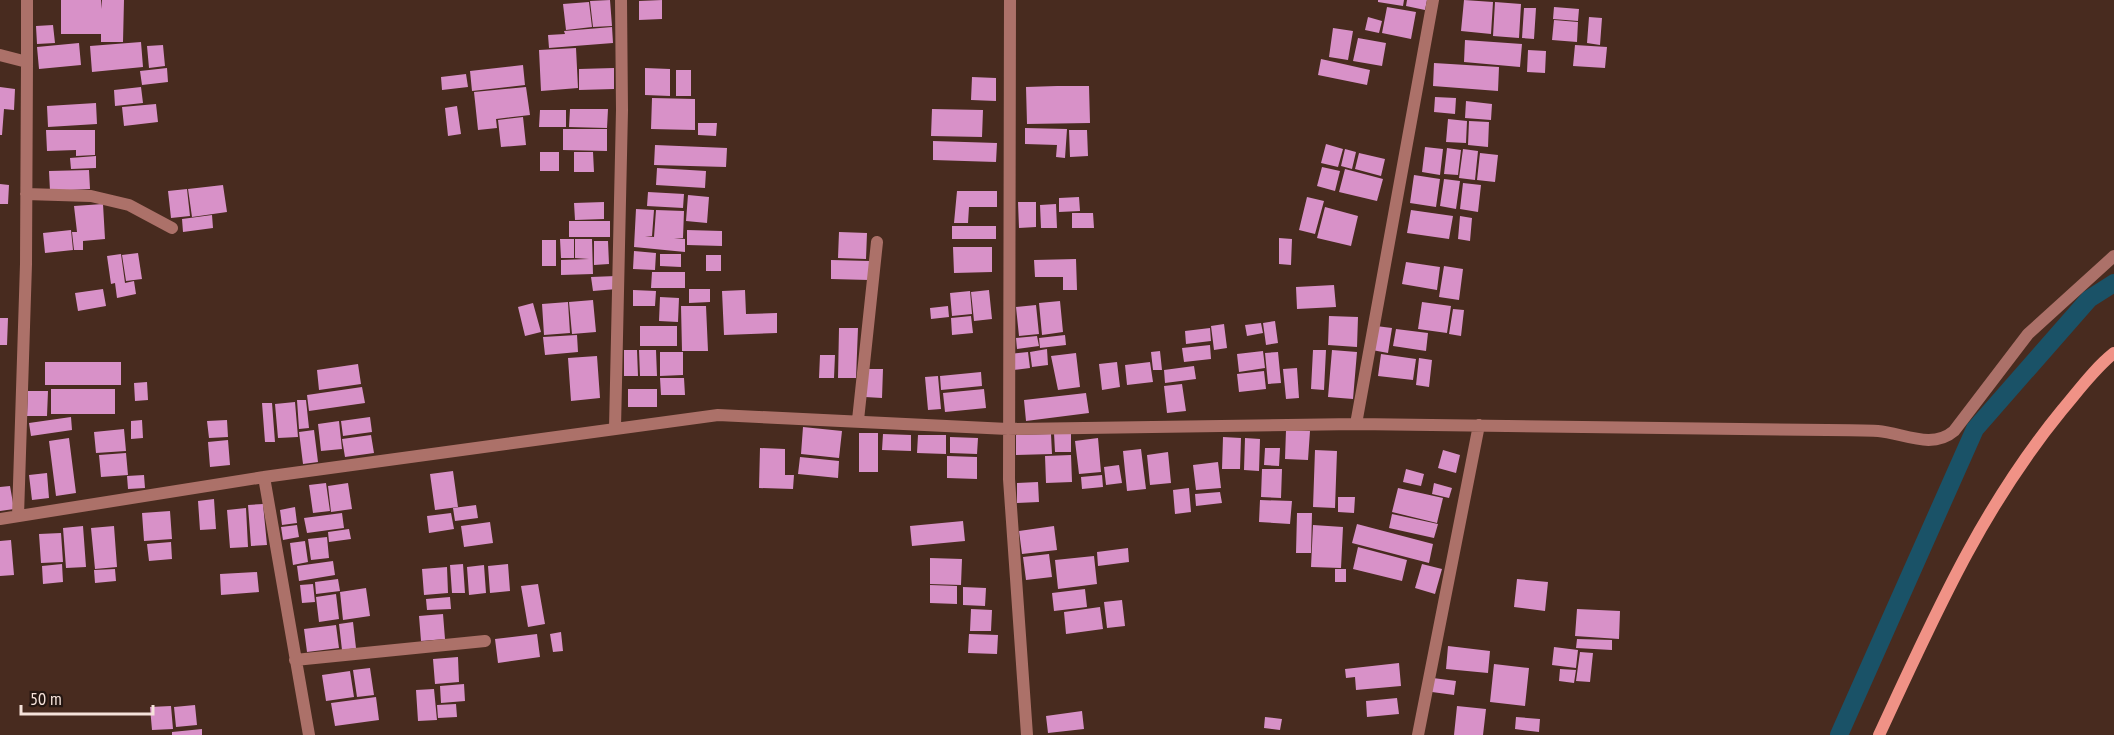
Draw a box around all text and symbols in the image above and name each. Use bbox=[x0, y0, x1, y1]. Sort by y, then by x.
scale bar bbox=[21, 678, 153, 716]
text: 50 m bbox=[30, 687, 62, 710]

